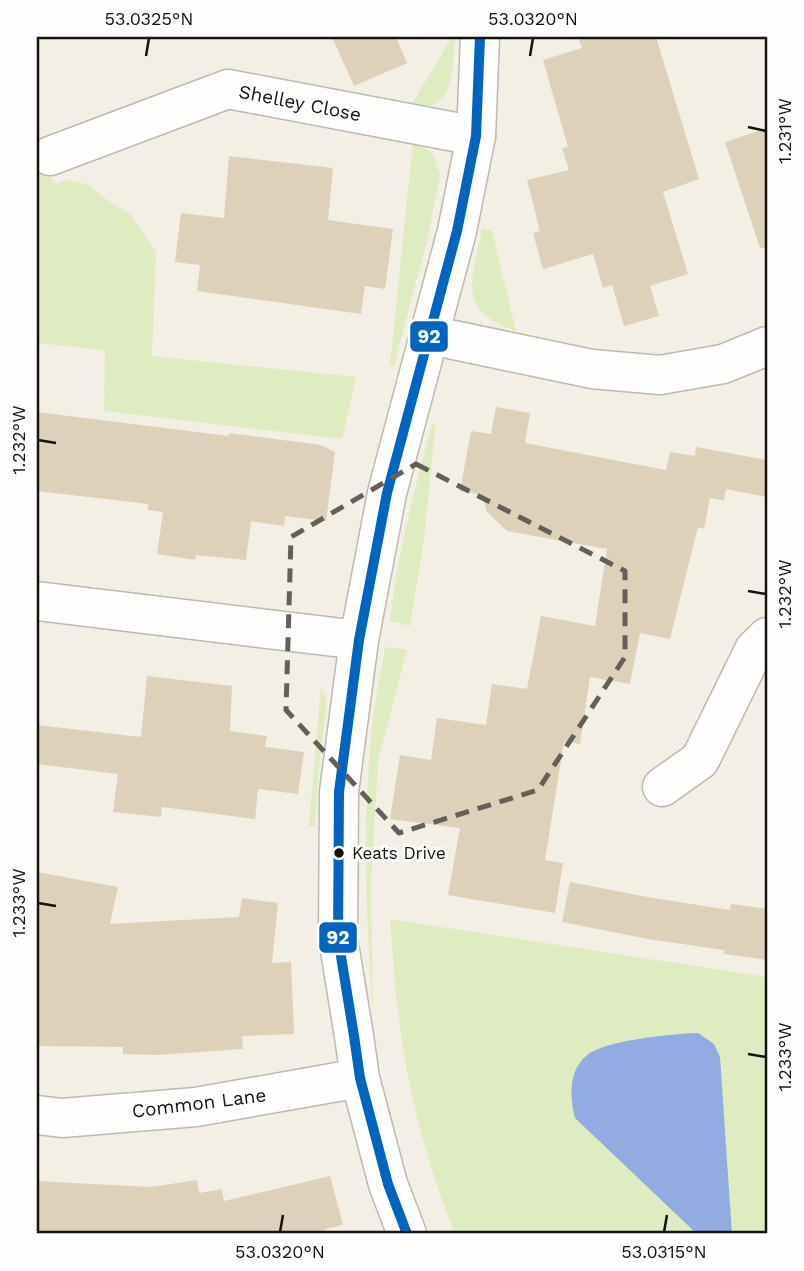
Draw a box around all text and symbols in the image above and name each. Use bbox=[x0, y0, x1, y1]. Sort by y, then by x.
text: 53.0325°N bbox=[104, 8, 194, 29]
text: 53.0320°N bbox=[488, 8, 578, 29]
street label: Shelley Close bbox=[237, 80, 363, 126]
text: 1.231°W bbox=[774, 98, 795, 164]
line badge: 92 bbox=[409, 320, 449, 353]
text: 92 bbox=[417, 325, 441, 348]
text: 1.232°W bbox=[8, 406, 29, 474]
text: 1.232°W bbox=[774, 560, 795, 628]
place label: Keats Drive bbox=[352, 843, 446, 863]
marker: Keats Drive bbox=[332, 846, 346, 860]
text: 1.233°W bbox=[8, 869, 29, 937]
line badge: 92 bbox=[318, 921, 358, 954]
text: 92 bbox=[326, 926, 350, 949]
text: 1.233°W bbox=[774, 1023, 795, 1091]
street label: Common Lane bbox=[131, 1083, 267, 1123]
text: 53.0320°N bbox=[235, 1241, 325, 1262]
text: 53.0315°N bbox=[621, 1241, 707, 1262]

